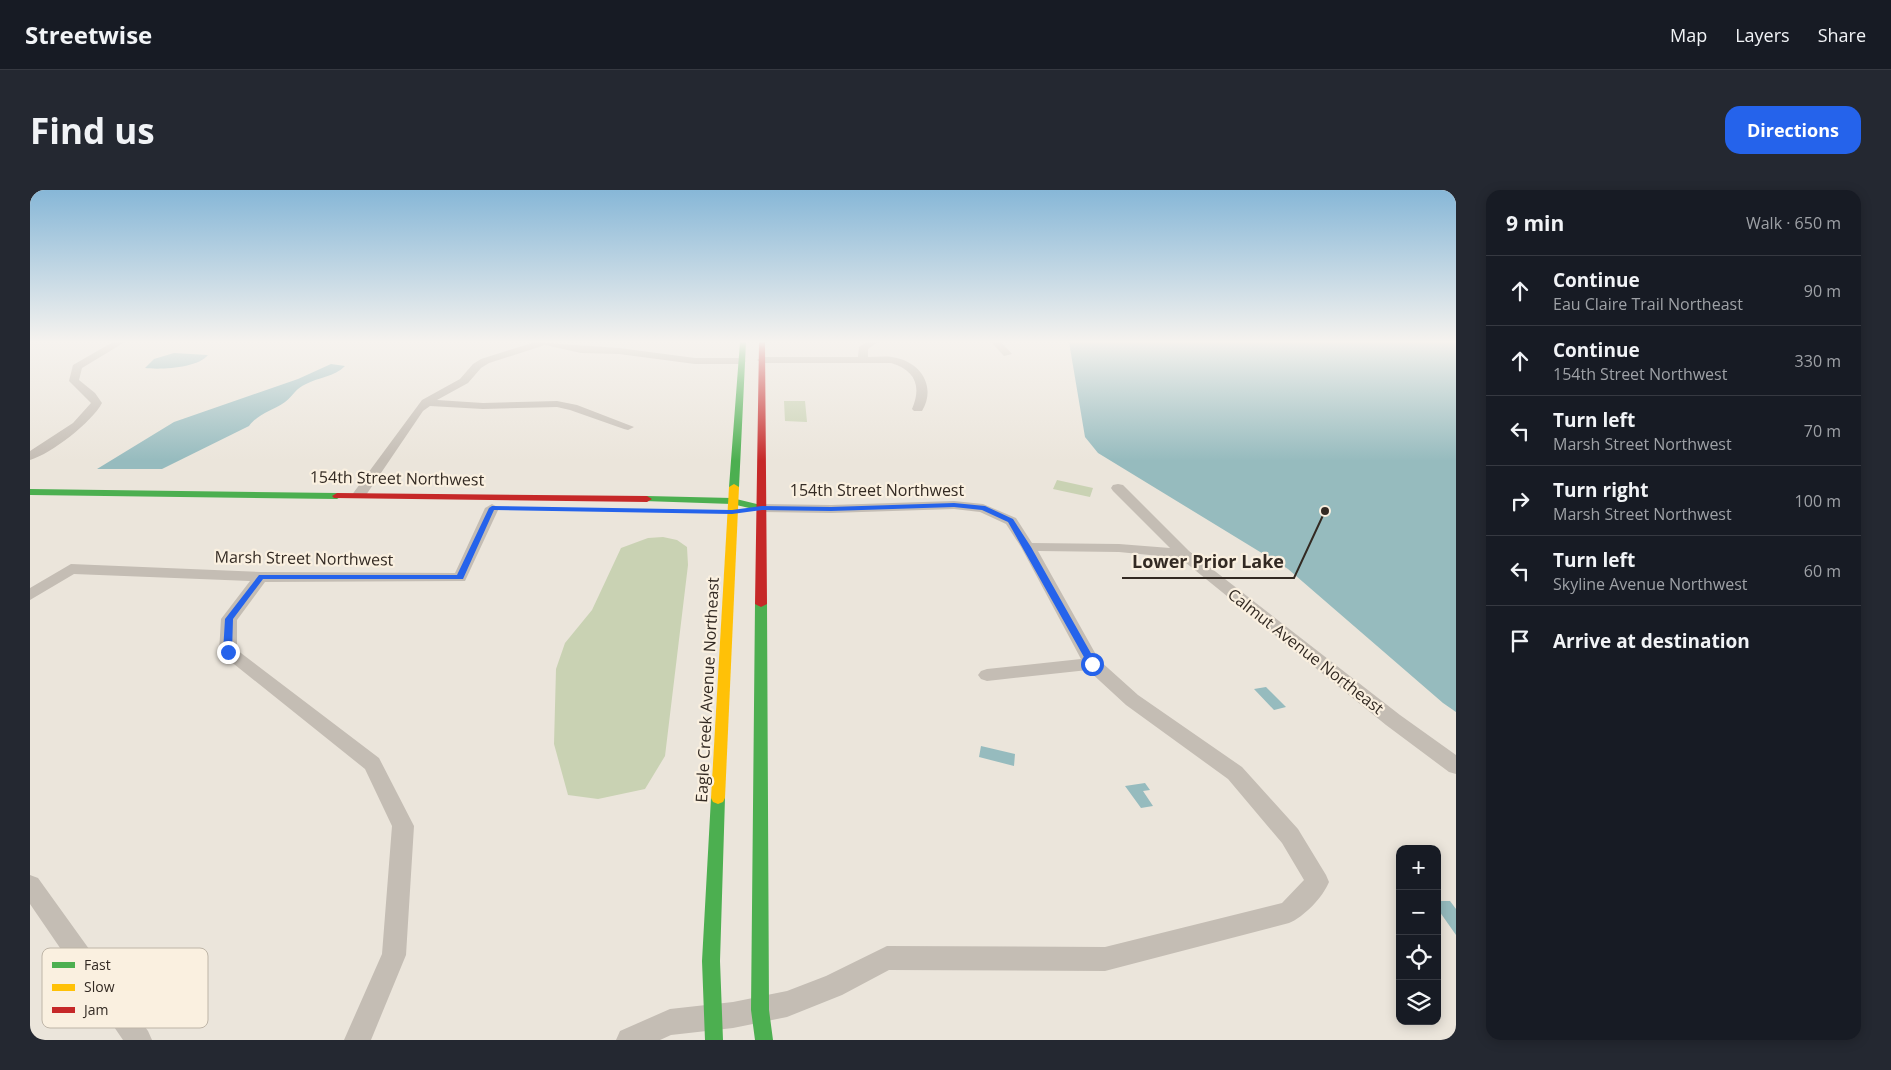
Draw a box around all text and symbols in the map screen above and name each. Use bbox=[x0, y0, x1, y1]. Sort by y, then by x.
text: Streetwise bbox=[25, 18, 152, 51]
text: Map bbox=[1670, 23, 1707, 47]
text: Layers bbox=[1735, 23, 1790, 47]
text: Share bbox=[1818, 23, 1866, 47]
button: Directions bbox=[1725, 106, 1861, 154]
text: Find us bbox=[30, 107, 155, 154]
text: 9 min bbox=[1506, 209, 1564, 237]
text: Walk · 650 m bbox=[1746, 212, 1841, 234]
text: Continue bbox=[1553, 267, 1640, 293]
icon: ahead bbox=[1506, 277, 1534, 305]
text: 90 m bbox=[1804, 280, 1841, 302]
text: Eau Claire Trail Northeast bbox=[1553, 293, 1743, 315]
text: Continue bbox=[1553, 337, 1640, 363]
icon: ahead bbox=[1506, 347, 1534, 375]
text: 330 m bbox=[1795, 350, 1841, 372]
text: 154th Street Northwest bbox=[1553, 363, 1727, 385]
text: Turn left bbox=[1553, 407, 1635, 433]
icon: left bbox=[1506, 417, 1534, 445]
text: 70 m bbox=[1804, 420, 1841, 442]
text: Marsh Street Northwest bbox=[1553, 433, 1732, 455]
street label: 154th Street Northwest bbox=[310, 465, 485, 491]
text: Turn right bbox=[1553, 477, 1648, 503]
street label: 154th Street Northwest bbox=[790, 479, 964, 501]
icon: right bbox=[1506, 487, 1534, 515]
text: 100 m bbox=[1795, 490, 1841, 512]
text: Marsh Street Northwest bbox=[1553, 503, 1732, 525]
street label: Marsh Street Northwest bbox=[214, 545, 394, 571]
callout: Lower Prior Lake bbox=[1122, 545, 1294, 578]
text: Turn left bbox=[1553, 547, 1635, 573]
text: Lower Prior Lake bbox=[1132, 549, 1284, 573]
icon: left bbox=[1506, 557, 1534, 585]
text: 60 m bbox=[1804, 560, 1841, 582]
text: Skyline Avenue Northwest bbox=[1553, 573, 1748, 595]
street label: Eagle Creek Avenue Northeast bbox=[690, 576, 724, 803]
street label: Calmut Avenue Northeast bbox=[1223, 583, 1389, 719]
icon: arrive bbox=[1506, 627, 1534, 655]
text: Arrive at destination bbox=[1553, 628, 1750, 654]
route end bbox=[217, 641, 240, 664]
route start bbox=[1081, 653, 1104, 676]
map controls bbox=[1396, 845, 1441, 1025]
button: + bbox=[1396, 845, 1441, 890]
button: − bbox=[1396, 890, 1441, 935]
button: locate bbox=[1396, 935, 1441, 980]
legend bbox=[42, 948, 208, 1028]
text: Fast bbox=[84, 955, 111, 974]
text: Slow bbox=[84, 977, 115, 996]
button: layers bbox=[1396, 980, 1441, 1025]
text: Jam bbox=[82, 1000, 109, 1019]

